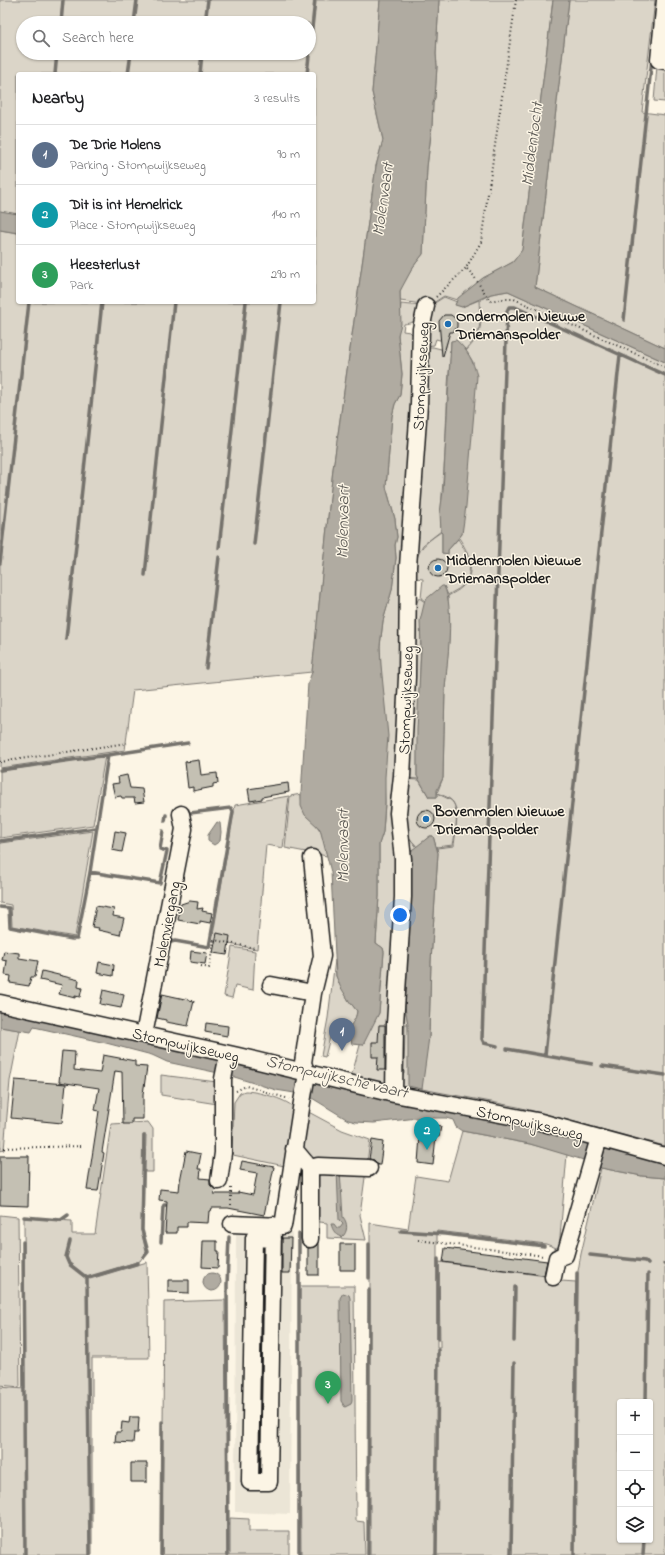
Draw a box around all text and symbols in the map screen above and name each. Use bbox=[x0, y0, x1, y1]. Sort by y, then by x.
search box bbox=[16, 16, 316, 60]
icon: search bbox=[30, 27, 52, 49]
text: Search here bbox=[62, 27, 134, 49]
text: Nearby bbox=[32, 86, 84, 111]
text: 3 results bbox=[254, 89, 300, 108]
water label: Middentocht bbox=[515, 99, 550, 188]
text: De Drie Molens bbox=[70, 134, 161, 156]
text: 1 bbox=[43, 145, 47, 164]
text: 90 m bbox=[277, 145, 300, 164]
text: Parking · Stompwijkseweg bbox=[70, 156, 206, 175]
water label: Molenvaart bbox=[366, 159, 401, 237]
text: Dit is int Hemelrick bbox=[70, 194, 182, 216]
text: 2 bbox=[42, 205, 48, 224]
text: 140 m bbox=[272, 205, 300, 224]
text: Place · Stompwijkseweg bbox=[70, 216, 195, 235]
text: Heesterlust bbox=[70, 254, 140, 276]
text: 3 bbox=[42, 265, 48, 284]
text: 290 m bbox=[271, 265, 300, 284]
text: Park bbox=[70, 276, 94, 295]
place label: Ondermolen Nieuwe Driemanspolder bbox=[455, 305, 586, 347]
marker: Ondermolen Nieuwe Driemanspolder bbox=[443, 319, 453, 329]
street label: Stompwijkseweg bbox=[407, 321, 437, 431]
water label: Molenvaart bbox=[330, 483, 357, 559]
place label: Middenmolen Nieuwe Driemanspolder bbox=[445, 549, 582, 591]
marker: Middenmolen Nieuwe Driemanspolder bbox=[433, 563, 443, 573]
street label: Stompwijkseweg bbox=[393, 645, 421, 755]
place label: Bovenmolen Nieuwe Driemanspolder bbox=[433, 800, 565, 842]
water label: Molenvaart bbox=[331, 807, 356, 883]
marker: Bovenmolen Nieuwe Driemanspolder bbox=[421, 814, 431, 824]
street label: Molenviergang bbox=[148, 879, 188, 970]
your location bbox=[390, 905, 410, 925]
pin: 1 bbox=[329, 1018, 355, 1051]
street label: Stompwijkseweg bbox=[130, 1022, 241, 1070]
water label: Stompwijksche vaart bbox=[263, 1049, 412, 1106]
street label: Stompwijkseweg bbox=[474, 1100, 585, 1148]
pin: 2 bbox=[414, 1117, 440, 1150]
pin: 3 bbox=[315, 1371, 341, 1404]
map controls bbox=[617, 1399, 653, 1543]
button: + bbox=[617, 1399, 653, 1435]
button: − bbox=[617, 1435, 653, 1471]
button: locate bbox=[617, 1471, 653, 1507]
button: layers bbox=[617, 1507, 653, 1543]

